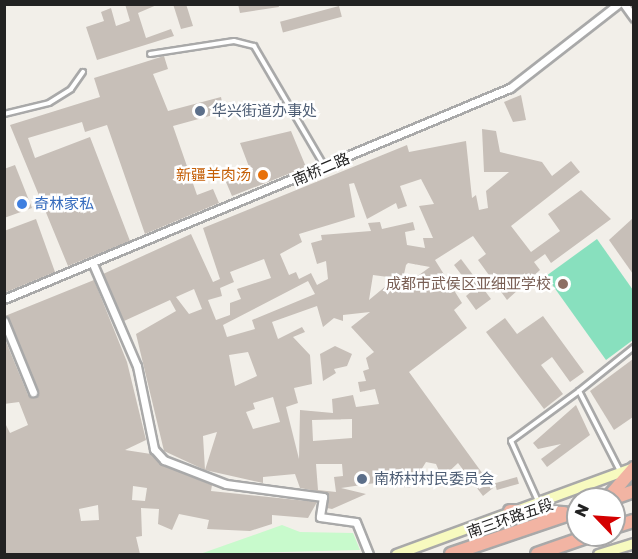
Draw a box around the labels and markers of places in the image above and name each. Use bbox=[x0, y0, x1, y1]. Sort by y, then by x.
place label: 华兴街道办事处 bbox=[212, 102, 317, 120]
marker: 华兴街道办事处 bbox=[193, 104, 207, 118]
place label: 新疆羊肉汤 bbox=[176, 166, 251, 184]
marker: 新疆羊肉汤 bbox=[256, 168, 270, 182]
place label: 奇林家私 bbox=[34, 195, 94, 213]
marker: 奇林家私 bbox=[15, 197, 29, 211]
place label: 成都市武侯区亚细亚学校 bbox=[386, 275, 551, 293]
marker: 成都市武侯区亚细亚学校 bbox=[556, 277, 570, 291]
place label: 南桥村村民委员会 bbox=[374, 470, 494, 488]
marker: 南桥村村民委员会 bbox=[355, 472, 369, 486]

